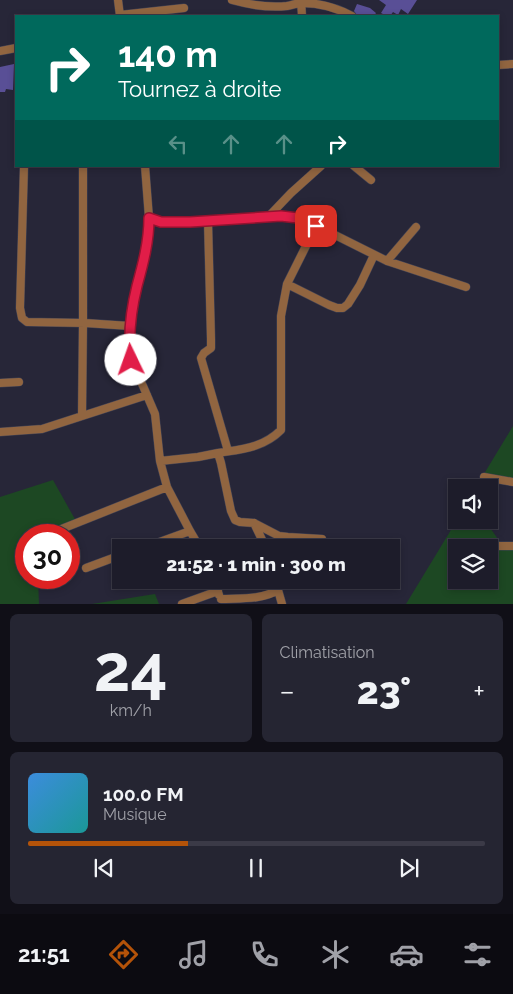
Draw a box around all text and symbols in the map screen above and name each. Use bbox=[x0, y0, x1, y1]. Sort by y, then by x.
text: 140 m bbox=[118, 34, 218, 75]
icon: right bbox=[35, 35, 100, 100]
text: Tournez à droite bbox=[118, 76, 282, 102]
icon: left bbox=[164, 130, 192, 158]
icon: ahead bbox=[217, 130, 245, 158]
icon: ahead bbox=[270, 130, 298, 158]
icon: right bbox=[323, 130, 351, 158]
pin bbox=[295, 205, 337, 247]
icon: arrive bbox=[302, 212, 330, 240]
position arrow bbox=[104, 333, 156, 385]
map controls bbox=[448, 479, 498, 589]
button: sound bbox=[448, 479, 498, 529]
speed limit sign: 30 bbox=[15, 524, 80, 589]
button: layers bbox=[448, 539, 498, 589]
text: 21:52 · 1 min · 300 m bbox=[166, 553, 346, 575]
text: 24 bbox=[94, 630, 168, 706]
text: Climatisation bbox=[280, 643, 375, 662]
text: 23° bbox=[357, 668, 411, 713]
text: − bbox=[280, 675, 295, 708]
text: + bbox=[473, 675, 485, 708]
text: km/h bbox=[110, 701, 152, 720]
text: 100.0 FM bbox=[103, 783, 184, 805]
text: Musique bbox=[103, 805, 167, 824]
icon: previous bbox=[90, 854, 118, 882]
icon: pause bbox=[242, 854, 270, 882]
icon: next bbox=[395, 854, 423, 882]
icon: directions bbox=[106, 937, 141, 972]
icon: music bbox=[176, 937, 211, 972]
icon: phone bbox=[247, 937, 282, 972]
icon: climate bbox=[318, 937, 353, 972]
icon: car bbox=[389, 937, 424, 972]
icon: filters bbox=[460, 937, 495, 972]
text: 21:51 bbox=[18, 941, 70, 967]

